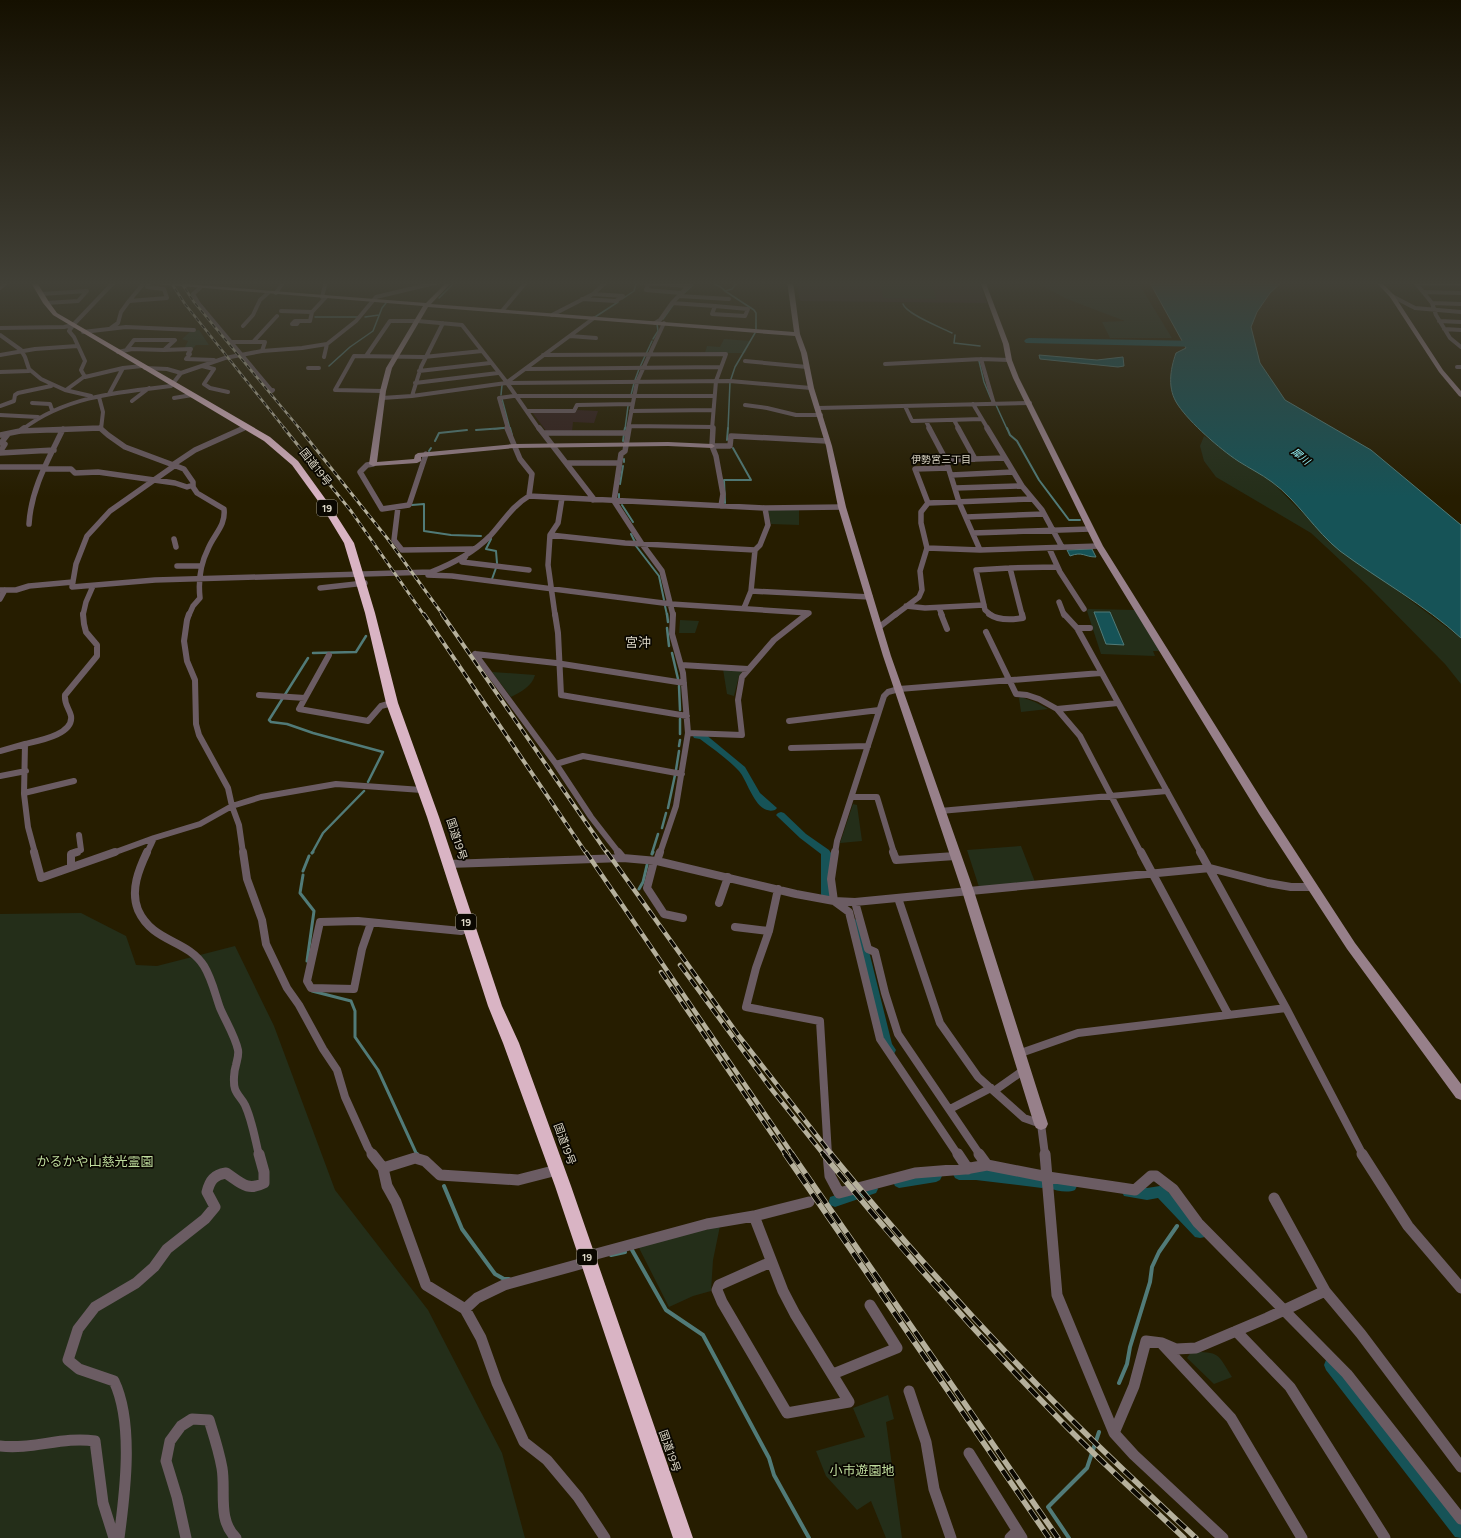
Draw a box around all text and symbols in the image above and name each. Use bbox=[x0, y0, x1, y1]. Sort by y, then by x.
water label: 犀川 bbox=[1289, 445, 1313, 468]
street label: 国道19号 bbox=[297, 446, 334, 489]
district label: 伊勢宮三丁目 bbox=[911, 453, 971, 466]
road number: 19 bbox=[317, 500, 337, 516]
district label: 宮沖 bbox=[625, 635, 651, 650]
street label: 国道19号 bbox=[444, 816, 469, 862]
road number: 19 bbox=[456, 914, 476, 930]
street label: 国道19号 bbox=[551, 1121, 578, 1167]
park label: かるかや山慈光霊園 bbox=[36, 1154, 154, 1169]
road number: 19 bbox=[577, 1249, 597, 1265]
street label: 国道19号 bbox=[656, 1428, 683, 1474]
park label: 小市遊園地 bbox=[829, 1463, 895, 1478]

